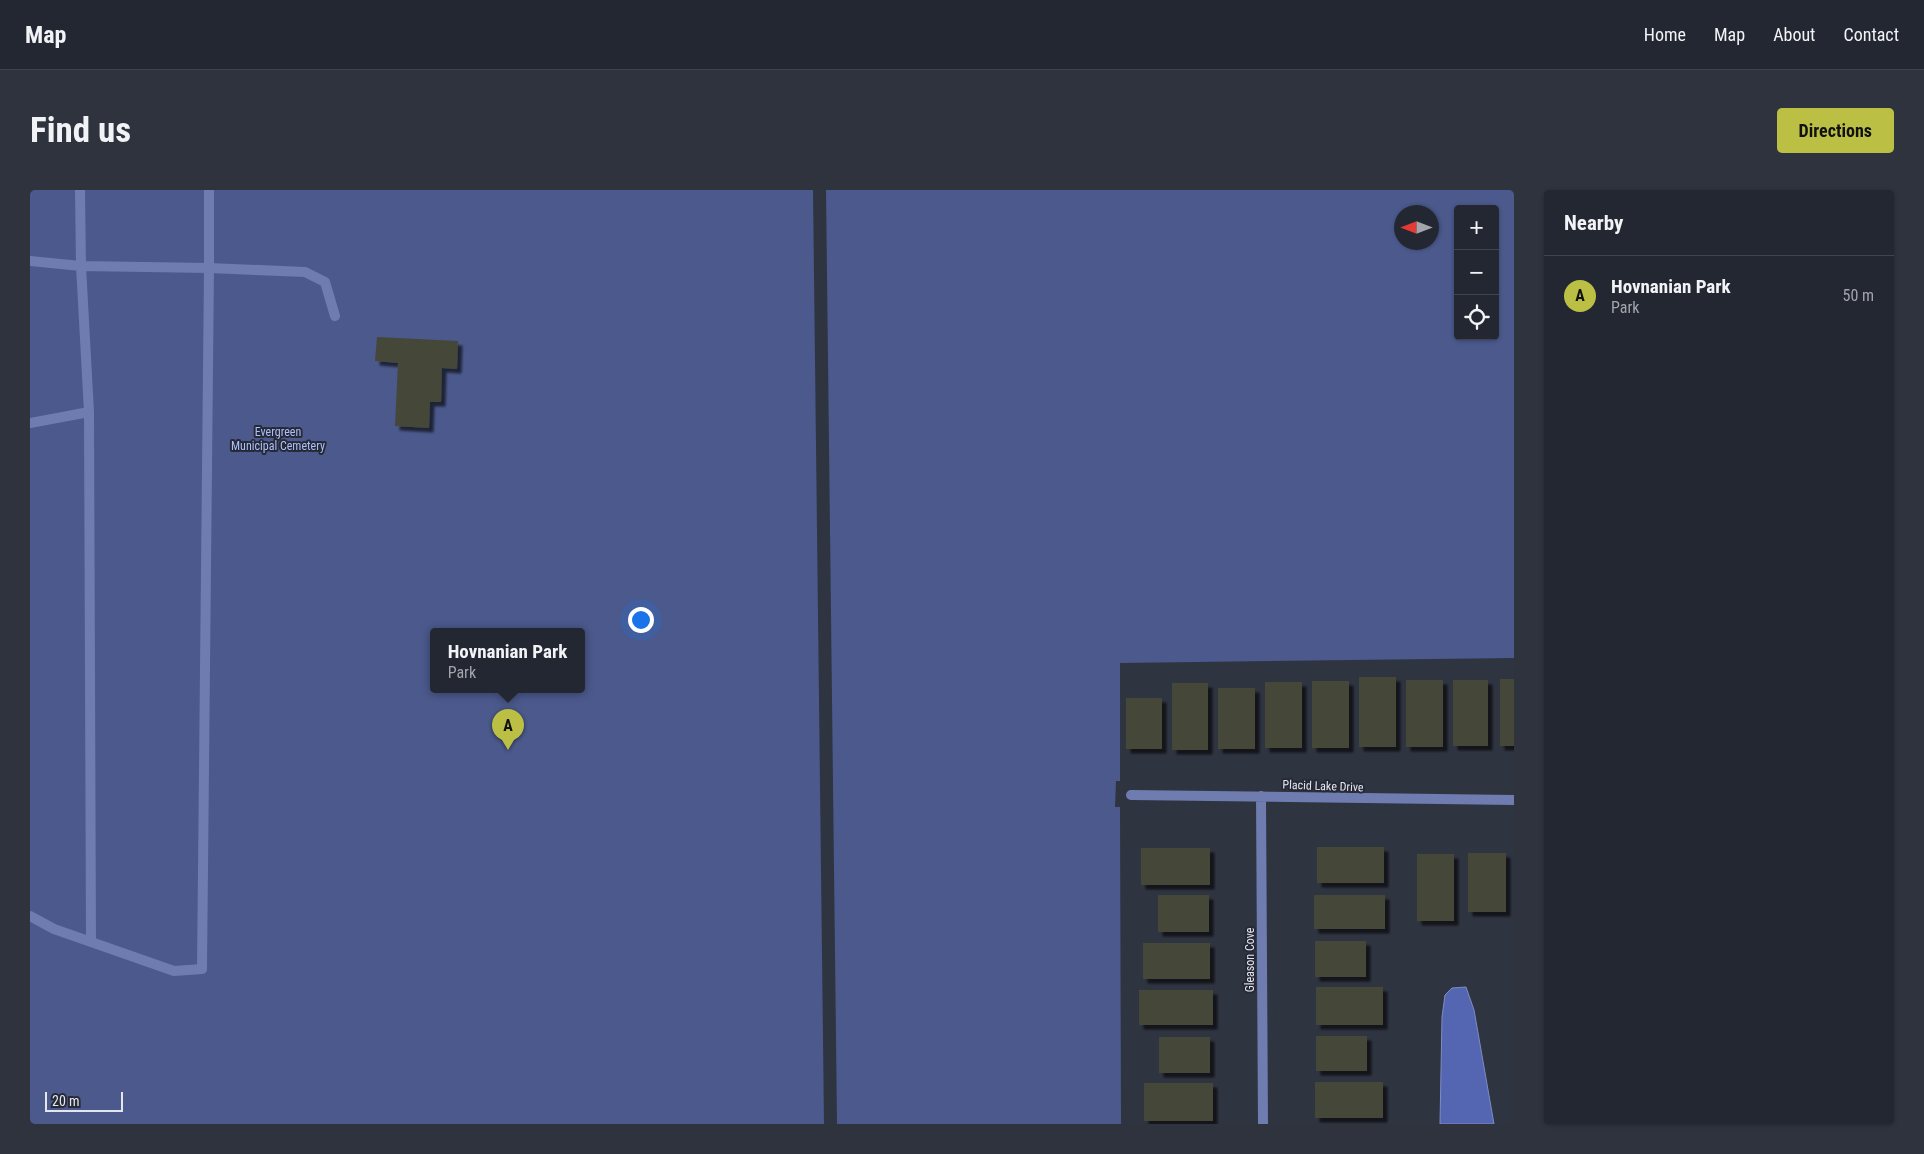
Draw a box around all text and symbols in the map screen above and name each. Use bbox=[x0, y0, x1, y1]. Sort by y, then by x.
text: Map bbox=[25, 21, 66, 49]
text: Home bbox=[1644, 24, 1686, 45]
text: Map bbox=[1714, 24, 1745, 45]
text: About bbox=[1773, 24, 1815, 45]
text: Contact bbox=[1843, 24, 1899, 45]
button: Directions bbox=[1777, 108, 1894, 153]
text: Find us bbox=[30, 110, 131, 151]
north arrow bbox=[1394, 205, 1439, 250]
map controls bbox=[1454, 205, 1499, 340]
button: + bbox=[1454, 205, 1499, 250]
text: Nearby bbox=[1564, 211, 1623, 235]
button: − bbox=[1454, 250, 1499, 295]
text: Hovnanian Park bbox=[1611, 275, 1731, 298]
text: A bbox=[1575, 286, 1585, 305]
text: 50 m bbox=[1842, 286, 1874, 305]
button: locate bbox=[1454, 295, 1499, 340]
text: Park bbox=[1611, 298, 1640, 317]
park label: Evergreen Municipal Cemetery bbox=[231, 425, 325, 453]
your location bbox=[628, 607, 654, 633]
popup bbox=[430, 628, 585, 693]
text: Hovnanian Park bbox=[448, 640, 567, 663]
text: Park bbox=[448, 663, 476, 682]
pin: A bbox=[492, 709, 524, 750]
street label: Placid Lake Drive bbox=[1282, 778, 1364, 794]
street label: Gleason Cove bbox=[1243, 927, 1257, 992]
scale bar bbox=[45, 1089, 122, 1112]
text: 20 m bbox=[52, 1093, 80, 1109]

